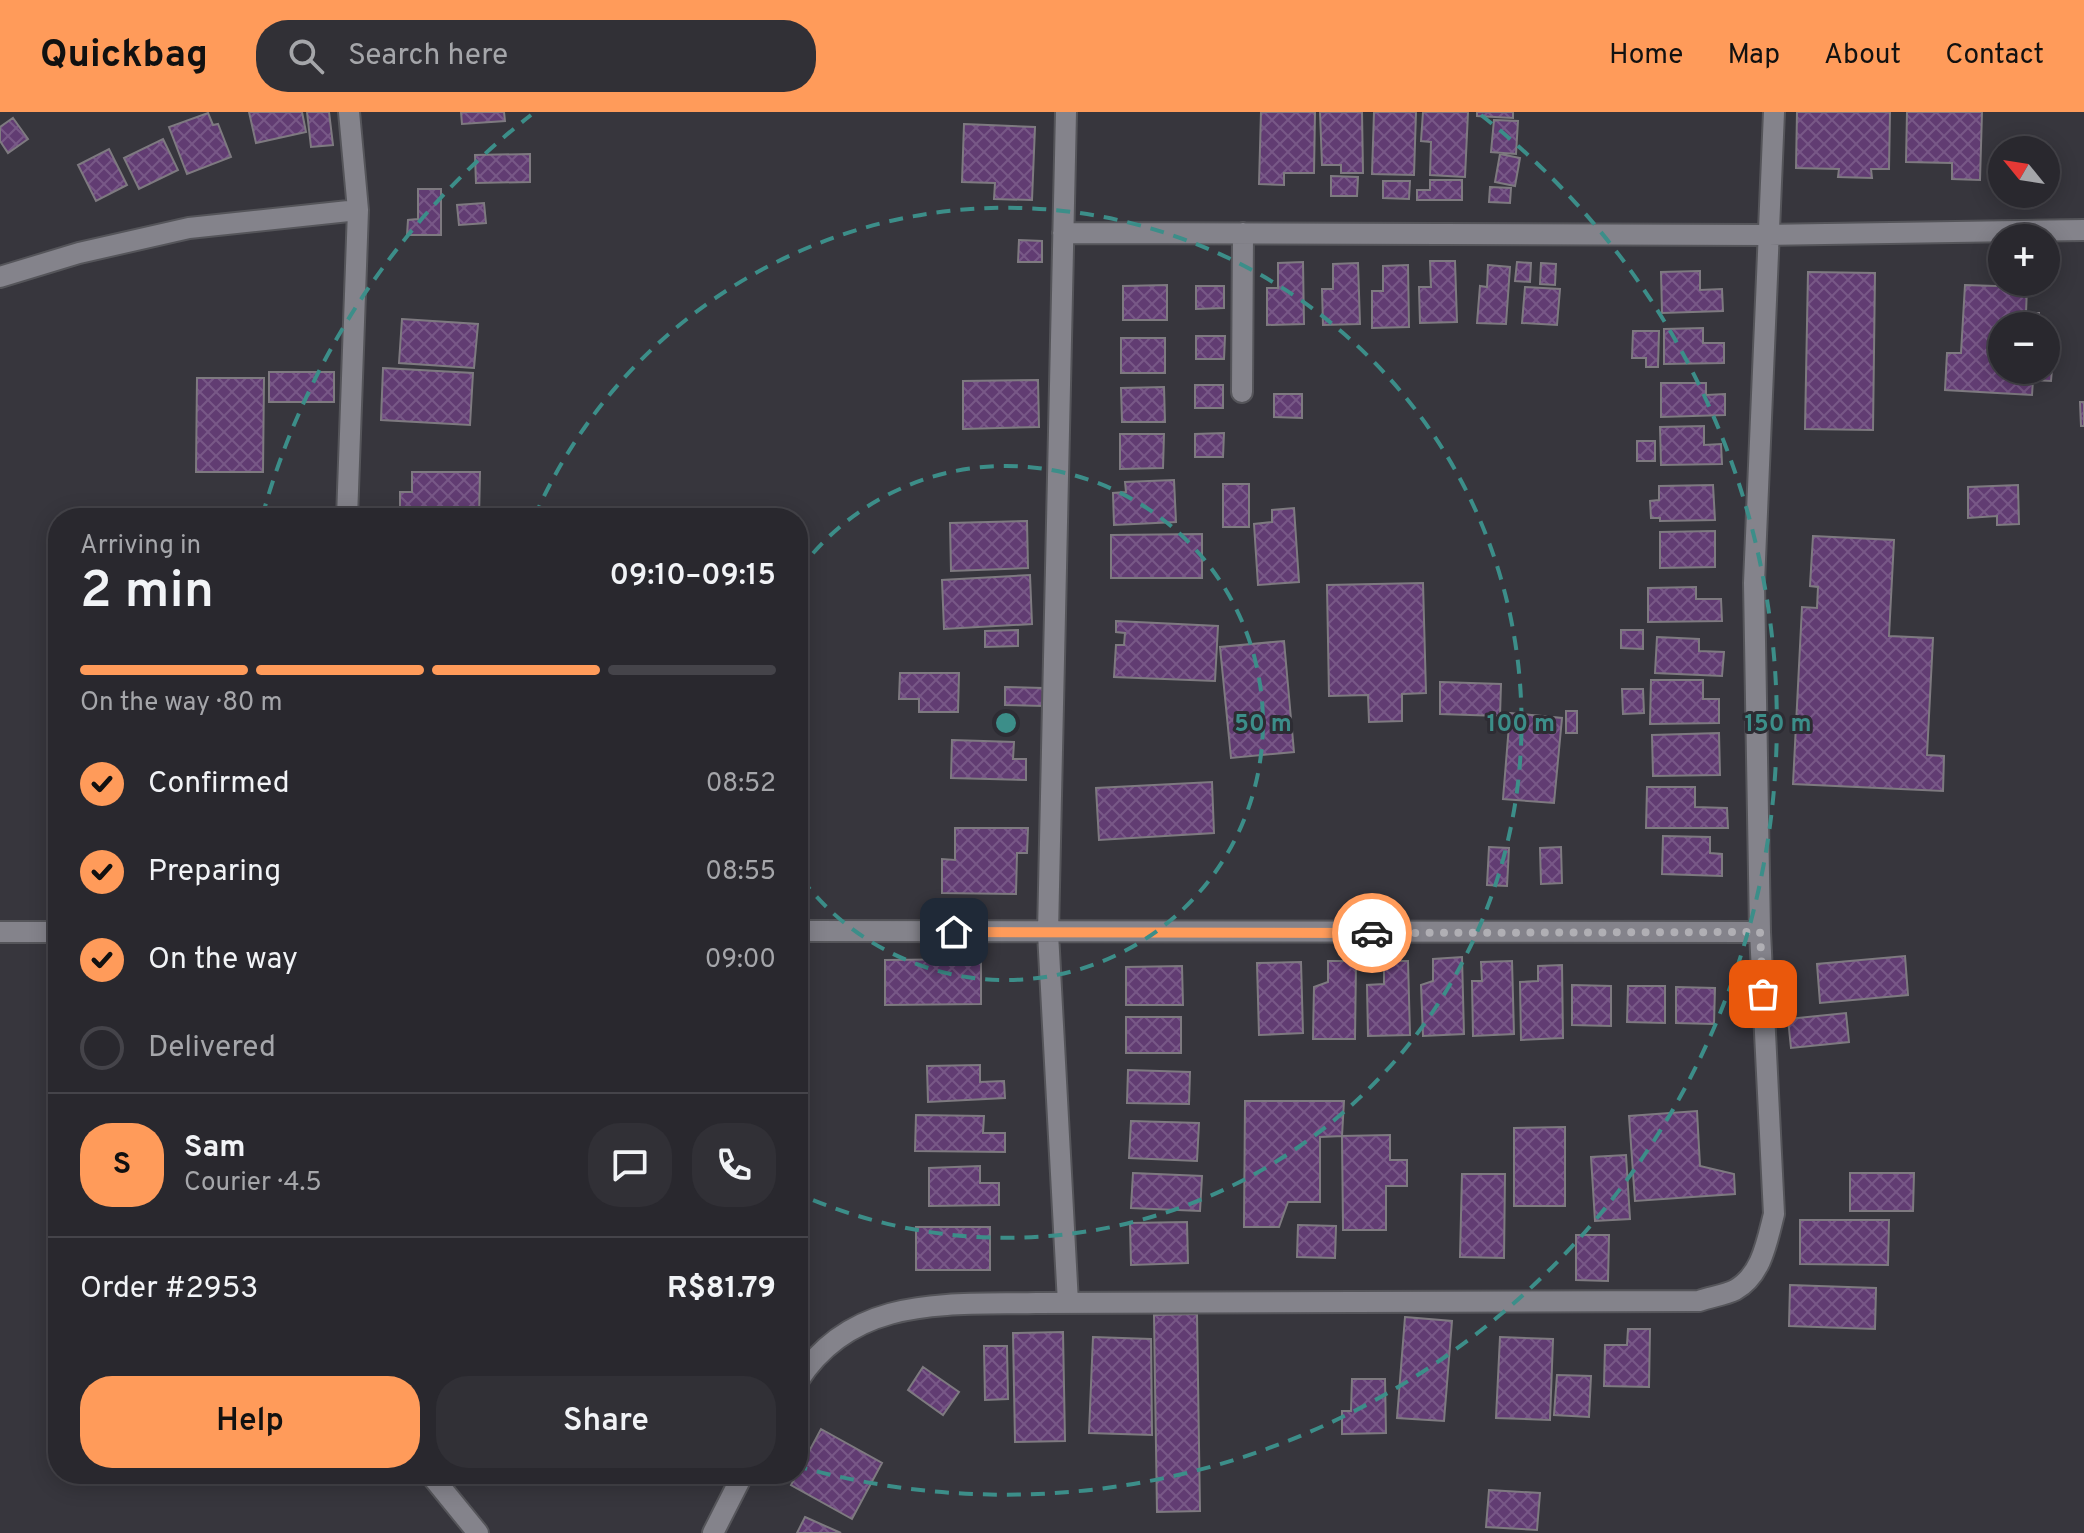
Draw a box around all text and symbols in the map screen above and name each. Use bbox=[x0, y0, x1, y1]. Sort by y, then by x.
search box bbox=[256, 20, 816, 92]
text: Quickbag bbox=[40, 32, 208, 81]
icon: search bbox=[284, 34, 328, 78]
text: Search here bbox=[348, 38, 508, 75]
text: Home bbox=[1609, 38, 1683, 74]
text: Map bbox=[1727, 38, 1780, 74]
text: About bbox=[1824, 38, 1901, 74]
text: Contact bbox=[1945, 38, 2044, 74]
north arrow bbox=[1988, 136, 2060, 208]
map controls bbox=[1988, 136, 2060, 384]
button: + bbox=[1988, 224, 2060, 296]
button: − bbox=[1988, 312, 2060, 384]
text: Arriving in bbox=[80, 530, 201, 563]
text: 09:10–09:15 bbox=[610, 558, 776, 595]
text: 2 min bbox=[80, 560, 214, 626]
text: On the way · 80 m bbox=[80, 687, 283, 720]
centre of rings bbox=[992, 709, 1020, 737]
text: 50 m bbox=[1234, 710, 1292, 740]
text: 100 m bbox=[1487, 710, 1555, 740]
text: 150 m bbox=[1744, 710, 1812, 740]
icon: check bbox=[80, 762, 124, 806]
text: Confirmed bbox=[148, 766, 290, 803]
text: 08:52 bbox=[706, 768, 776, 801]
icon: check bbox=[80, 850, 124, 894]
text: Preparing bbox=[148, 854, 281, 891]
text: 08:55 bbox=[705, 856, 776, 889]
courier bbox=[1332, 893, 1412, 973]
pin bbox=[920, 898, 988, 966]
icon: home bbox=[932, 910, 976, 954]
icon: car bbox=[1350, 911, 1394, 955]
icon: check bbox=[80, 938, 124, 982]
text: On the way bbox=[148, 942, 298, 979]
text: 09:00 bbox=[705, 944, 776, 977]
pin bbox=[1729, 960, 1797, 1028]
icon: bag bbox=[1741, 972, 1785, 1016]
text: Delivered bbox=[148, 1030, 276, 1067]
button: chat bbox=[588, 1123, 672, 1207]
button: phone bbox=[692, 1123, 776, 1207]
text: Sam bbox=[184, 1130, 246, 1167]
text: S bbox=[113, 1147, 131, 1184]
text: Courier · 4.5 bbox=[184, 1167, 322, 1200]
text: Order #2953 bbox=[80, 1271, 258, 1308]
text: R$81.79 bbox=[667, 1271, 776, 1308]
button: Help bbox=[80, 1376, 420, 1468]
button: Share bbox=[436, 1376, 776, 1468]

